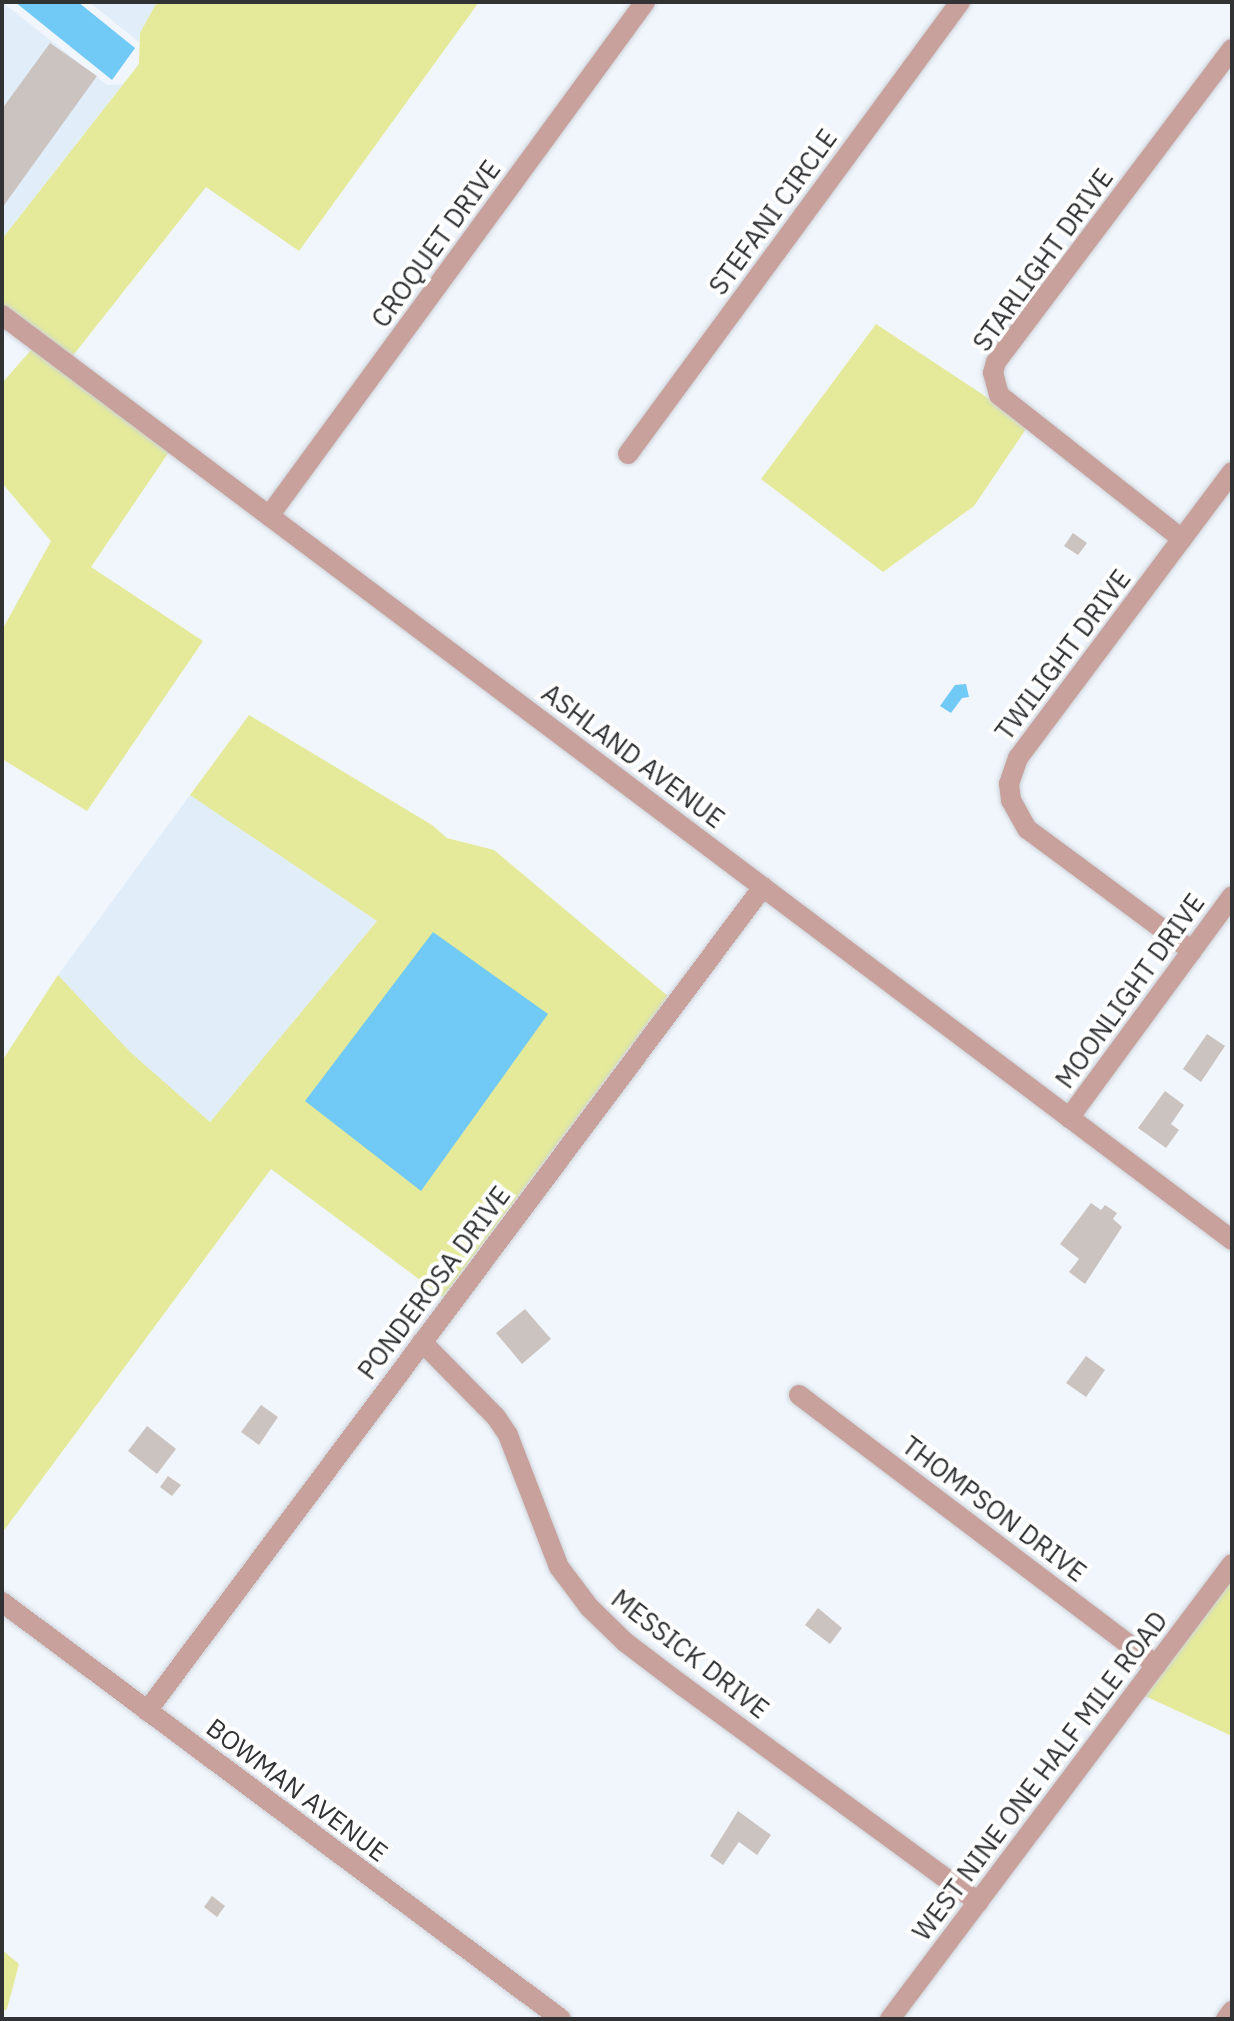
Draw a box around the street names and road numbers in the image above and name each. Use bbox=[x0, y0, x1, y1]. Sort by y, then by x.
street label: STEFANI CIRCLE bbox=[702, 123, 844, 301]
street label: CROQUET DRIVE bbox=[365, 154, 507, 334]
street label: STARLIGHT DRIVE bbox=[966, 163, 1120, 357]
street label: TWILIGHT DRIVE bbox=[989, 564, 1137, 746]
street label: ASHLAND AVENUE bbox=[536, 677, 730, 835]
street label: MOONLIGHT DRIVE bbox=[1049, 888, 1211, 1094]
street label: PONDEROSA DRIVE bbox=[351, 1180, 517, 1386]
street label: THOMPSON DRIVE bbox=[896, 1430, 1092, 1588]
street label: MESSICK DRIVE bbox=[605, 1583, 775, 1725]
street label: WEST NINE ONE HALF MILE ROAD bbox=[906, 1605, 1174, 1947]
street label: BOWMAN AVENUE bbox=[200, 1712, 394, 1868]

